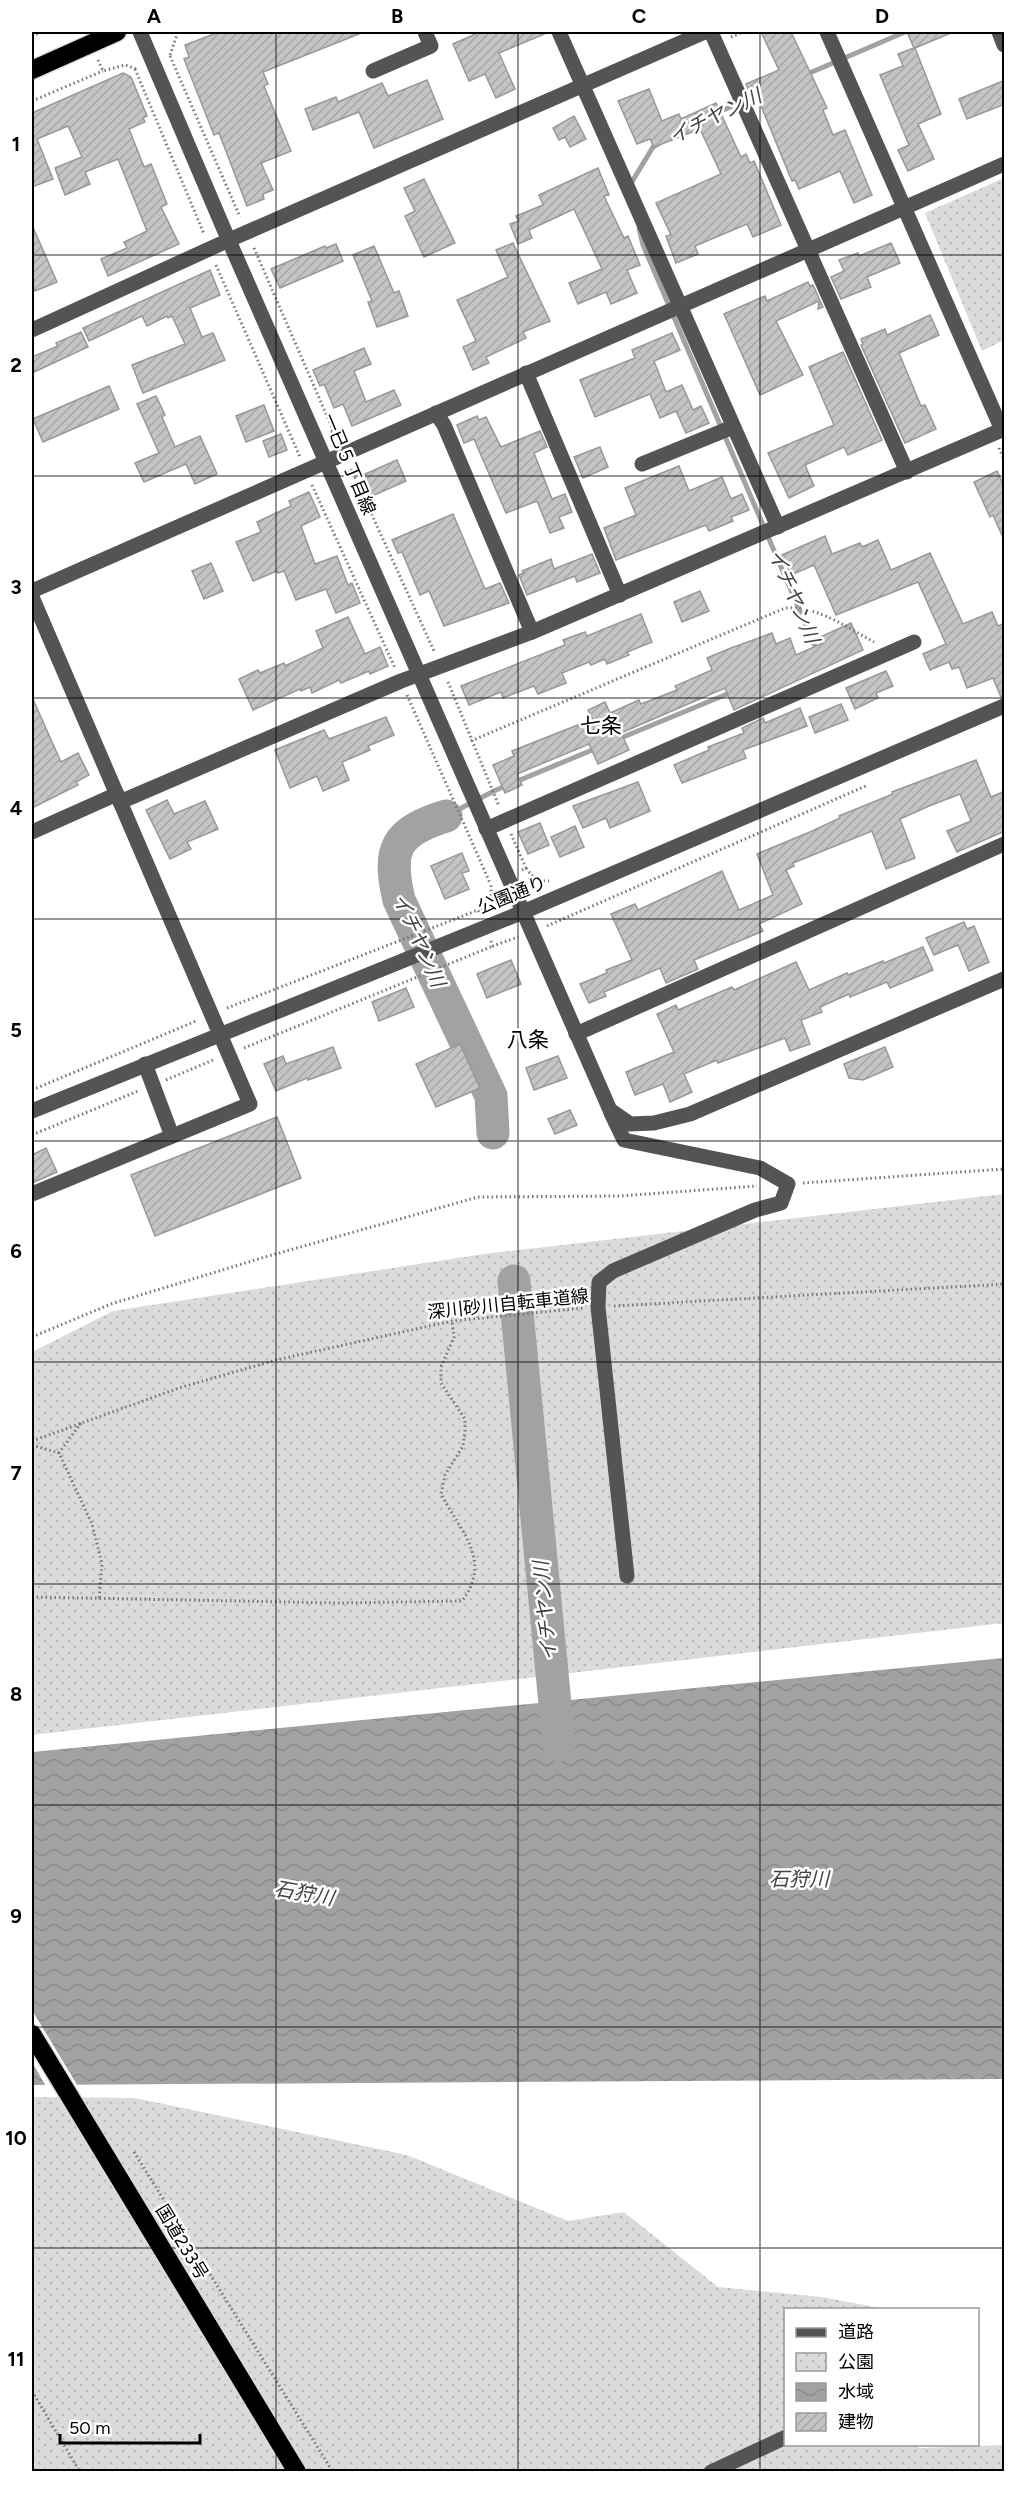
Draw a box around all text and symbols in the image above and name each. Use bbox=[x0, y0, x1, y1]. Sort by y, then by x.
text: A bbox=[147, 4, 162, 28]
text: B bbox=[391, 4, 403, 28]
text: C bbox=[632, 4, 646, 28]
text: D bbox=[875, 4, 889, 28]
water label: イチヤン川 bbox=[665, 82, 767, 149]
text: 1 bbox=[12, 132, 20, 156]
text: 2 bbox=[10, 353, 22, 377]
street label: 一已５丁目線 bbox=[318, 410, 380, 518]
water label: イチヤン川 bbox=[763, 545, 825, 649]
text: 3 bbox=[10, 575, 22, 599]
district label: 七条 bbox=[580, 713, 622, 738]
text: 4 bbox=[10, 796, 23, 820]
street label: 公園通り bbox=[475, 871, 549, 919]
water label: イチヤン川 bbox=[388, 889, 451, 992]
text: 5 bbox=[10, 1018, 22, 1042]
district label: 八条 bbox=[507, 1027, 549, 1052]
text: 6 bbox=[10, 1239, 22, 1263]
street label: 深川砂川自転車道線 bbox=[426, 1285, 590, 1323]
text: 7 bbox=[10, 1461, 22, 1485]
water label: イチヤン川 bbox=[529, 1558, 561, 1662]
text: 8 bbox=[10, 1682, 22, 1706]
water label: 石狩川 bbox=[769, 1867, 831, 1891]
water label: 石狩川 bbox=[272, 1876, 338, 1910]
text: 9 bbox=[10, 1904, 22, 1928]
text: 10 bbox=[5, 2126, 27, 2150]
street label: 国道233号 bbox=[151, 2200, 213, 2284]
legend bbox=[784, 2308, 979, 2446]
text: 道路 bbox=[838, 2321, 874, 2343]
text: 11 bbox=[8, 2347, 24, 2371]
text: 公園 bbox=[838, 2351, 874, 2373]
text: 水域 bbox=[838, 2381, 874, 2403]
scale bar bbox=[60, 2407, 200, 2445]
text: 建物 bbox=[838, 2411, 874, 2433]
text: 50 m bbox=[69, 2417, 111, 2439]

